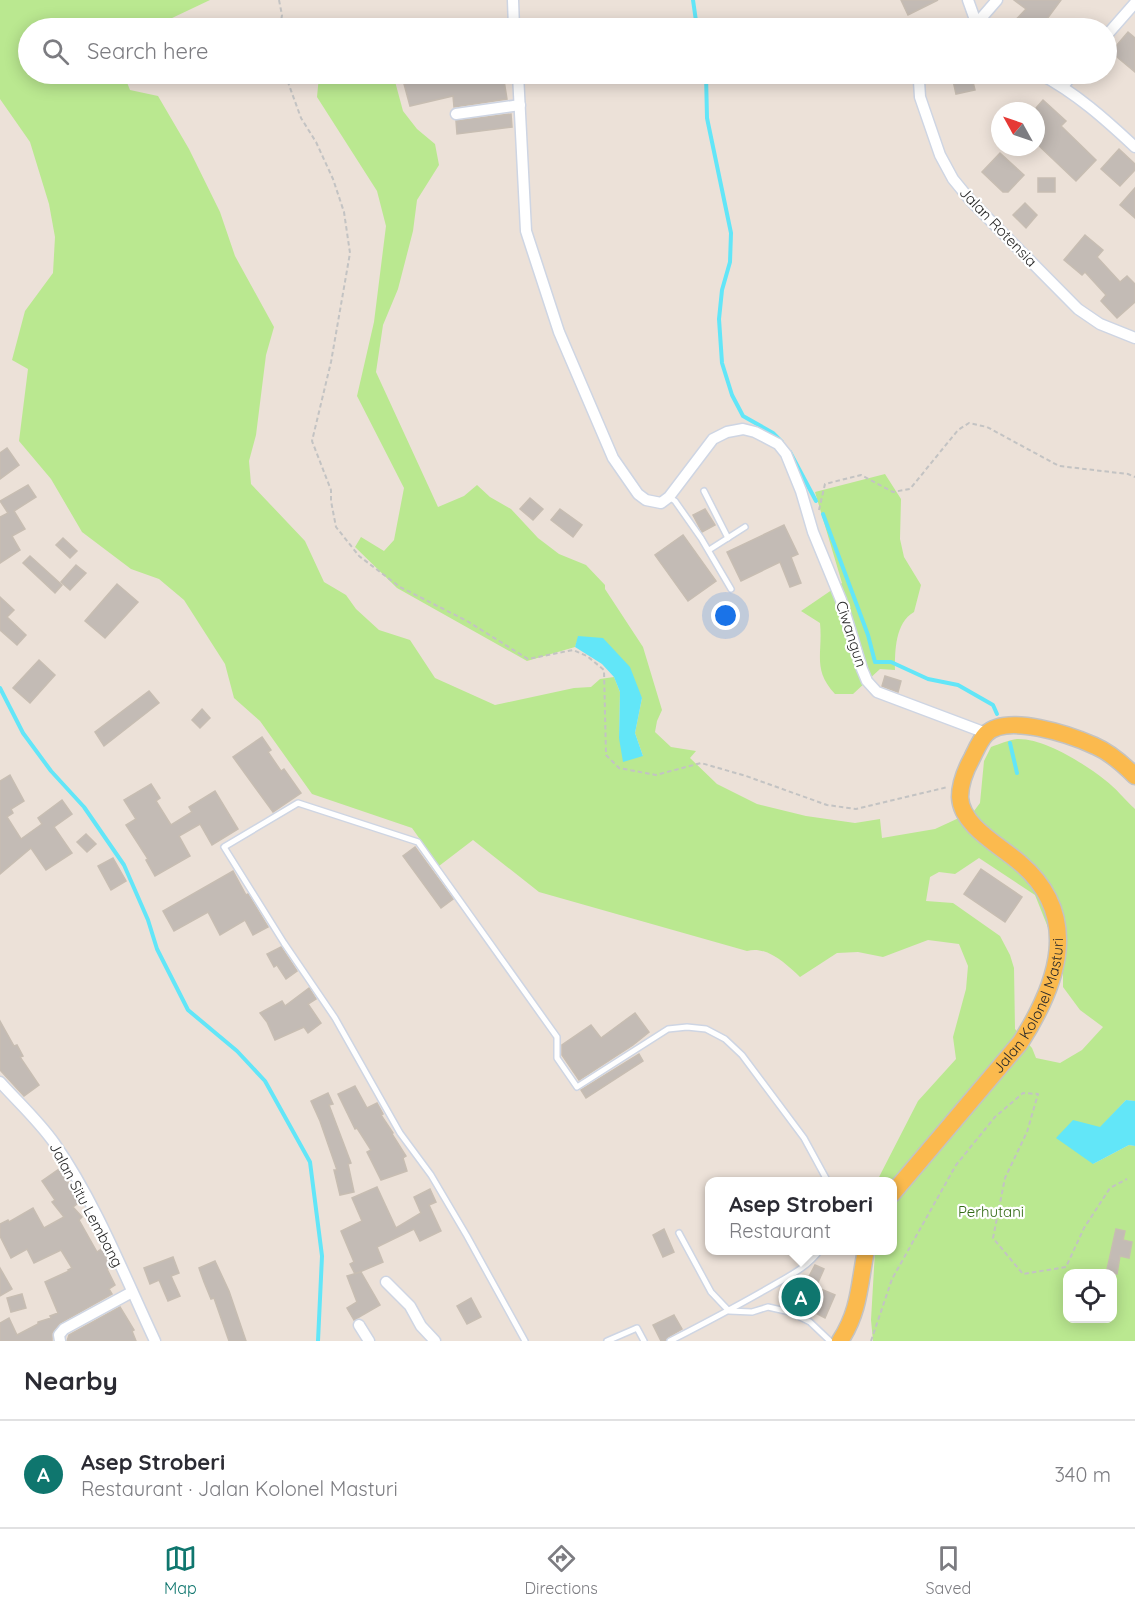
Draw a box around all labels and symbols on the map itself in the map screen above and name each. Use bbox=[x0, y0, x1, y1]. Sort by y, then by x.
north arrow bbox=[991, 102, 1045, 156]
street label: Jalan Rotensia bbox=[956, 183, 1041, 270]
street label: Ciwangun bbox=[832, 598, 871, 669]
your location bbox=[711, 601, 740, 630]
street label: Jalan Kolonel Masturi bbox=[988, 938, 1067, 1077]
street label: Jalan Situ Lembang bbox=[45, 1139, 127, 1270]
park label: Perhutani bbox=[958, 1202, 1024, 1221]
pin: A bbox=[782, 1274, 820, 1320]

